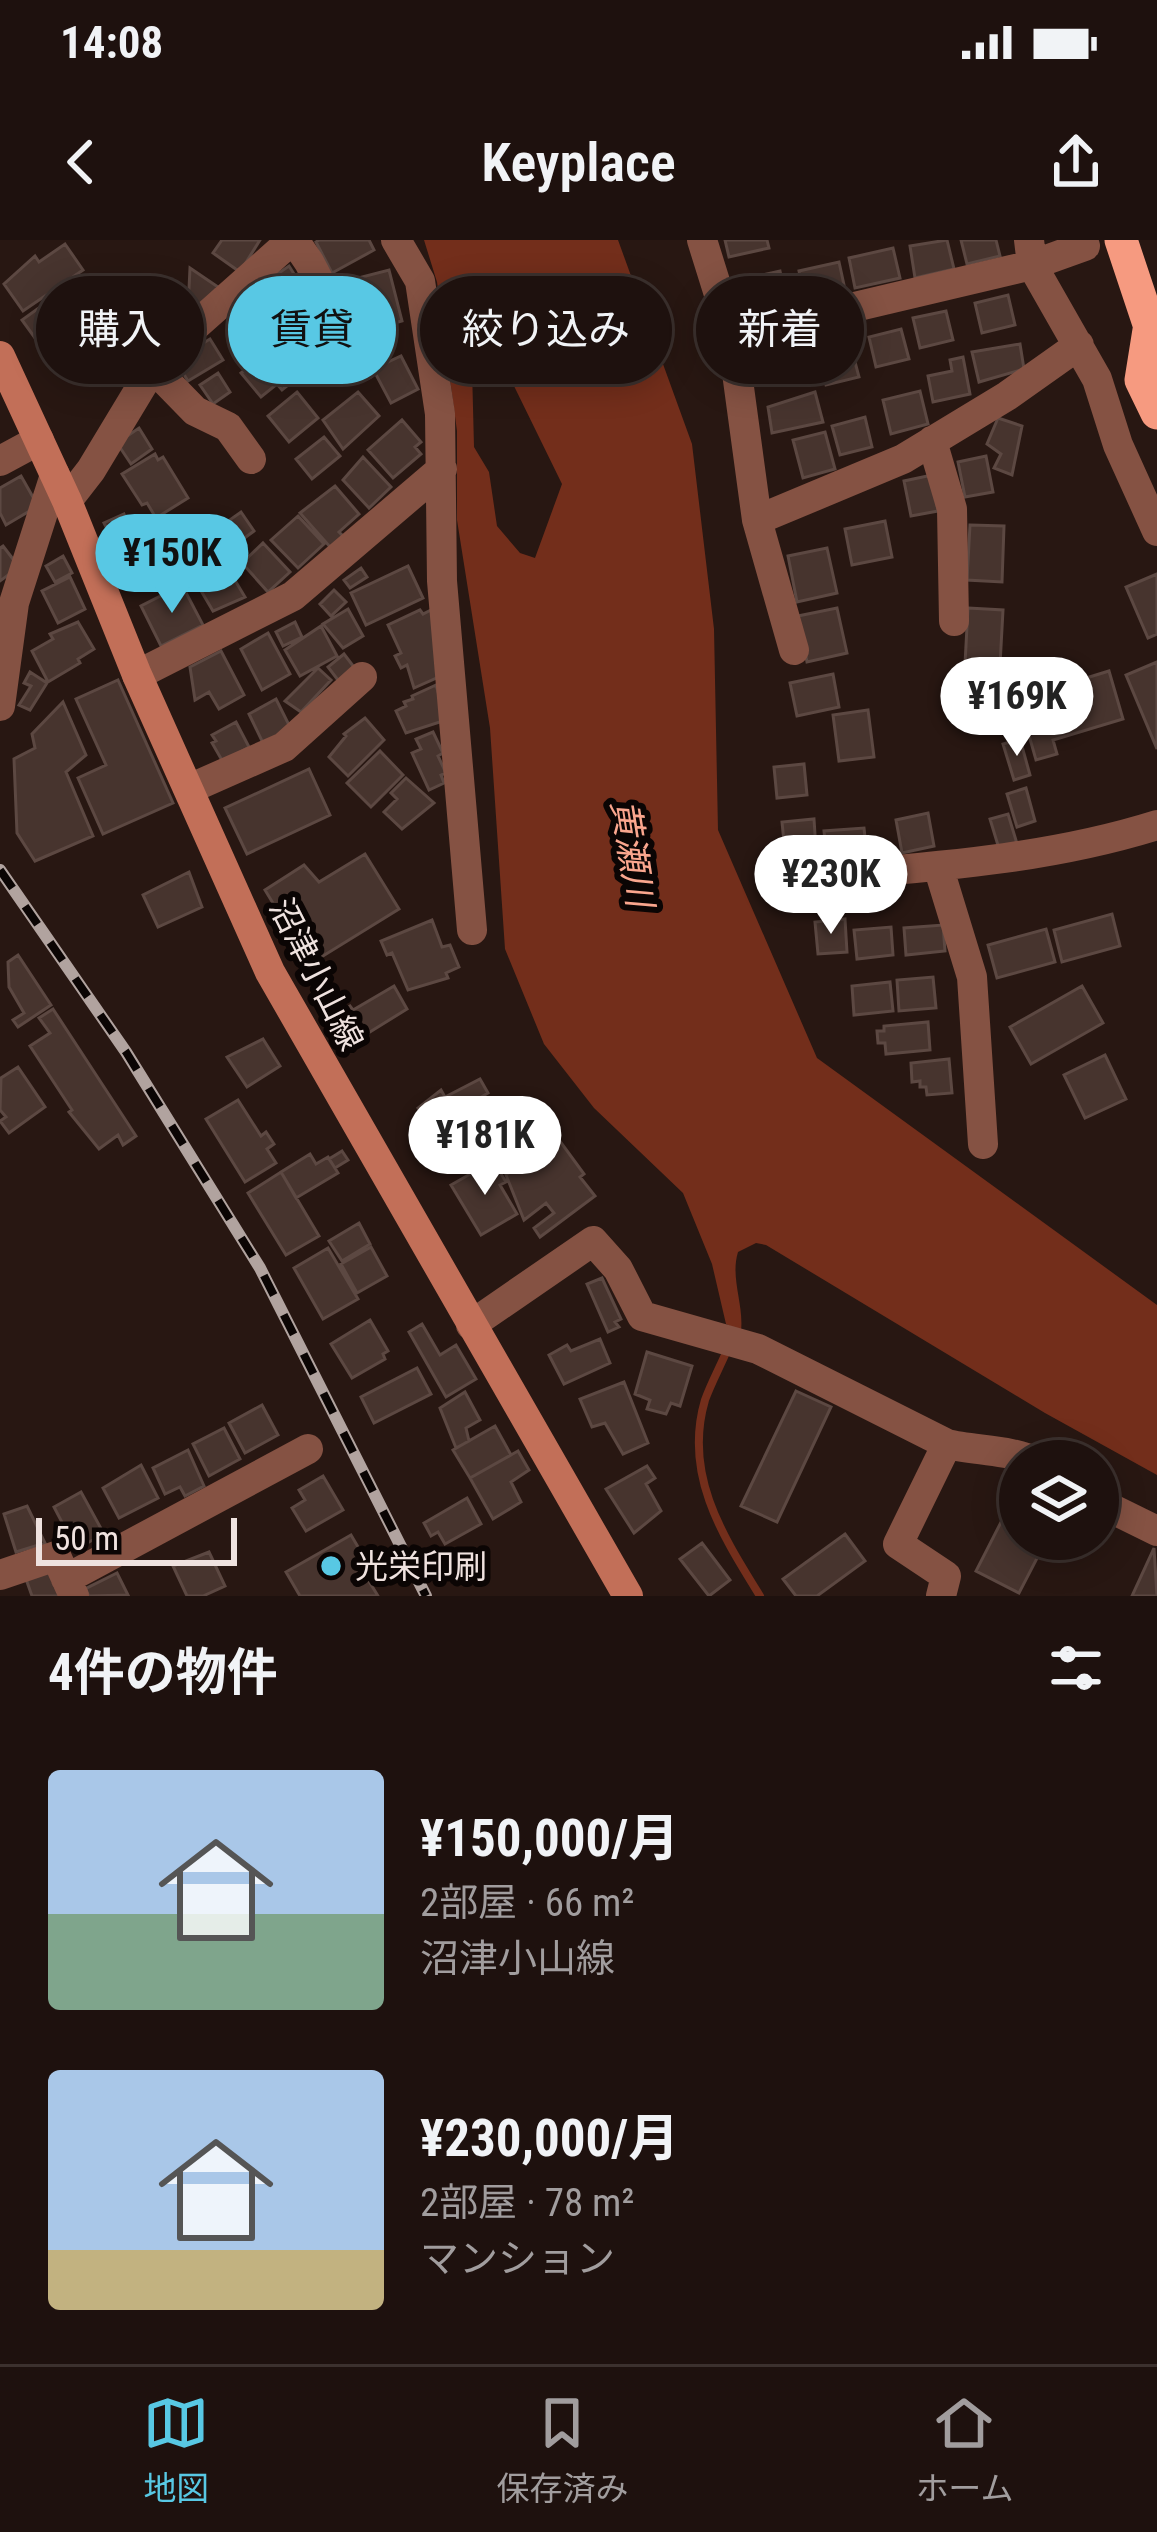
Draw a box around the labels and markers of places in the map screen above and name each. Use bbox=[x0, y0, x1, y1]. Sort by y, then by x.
pin: ¥150K bbox=[88, 514, 256, 616]
pin: ¥169K bbox=[933, 657, 1101, 759]
pin: ¥230K bbox=[747, 835, 915, 937]
pin: ¥181K bbox=[401, 1096, 569, 1198]
place label: 光栄印刷 bbox=[355, 1547, 487, 1586]
marker: 光栄印刷 bbox=[318, 1553, 344, 1579]

